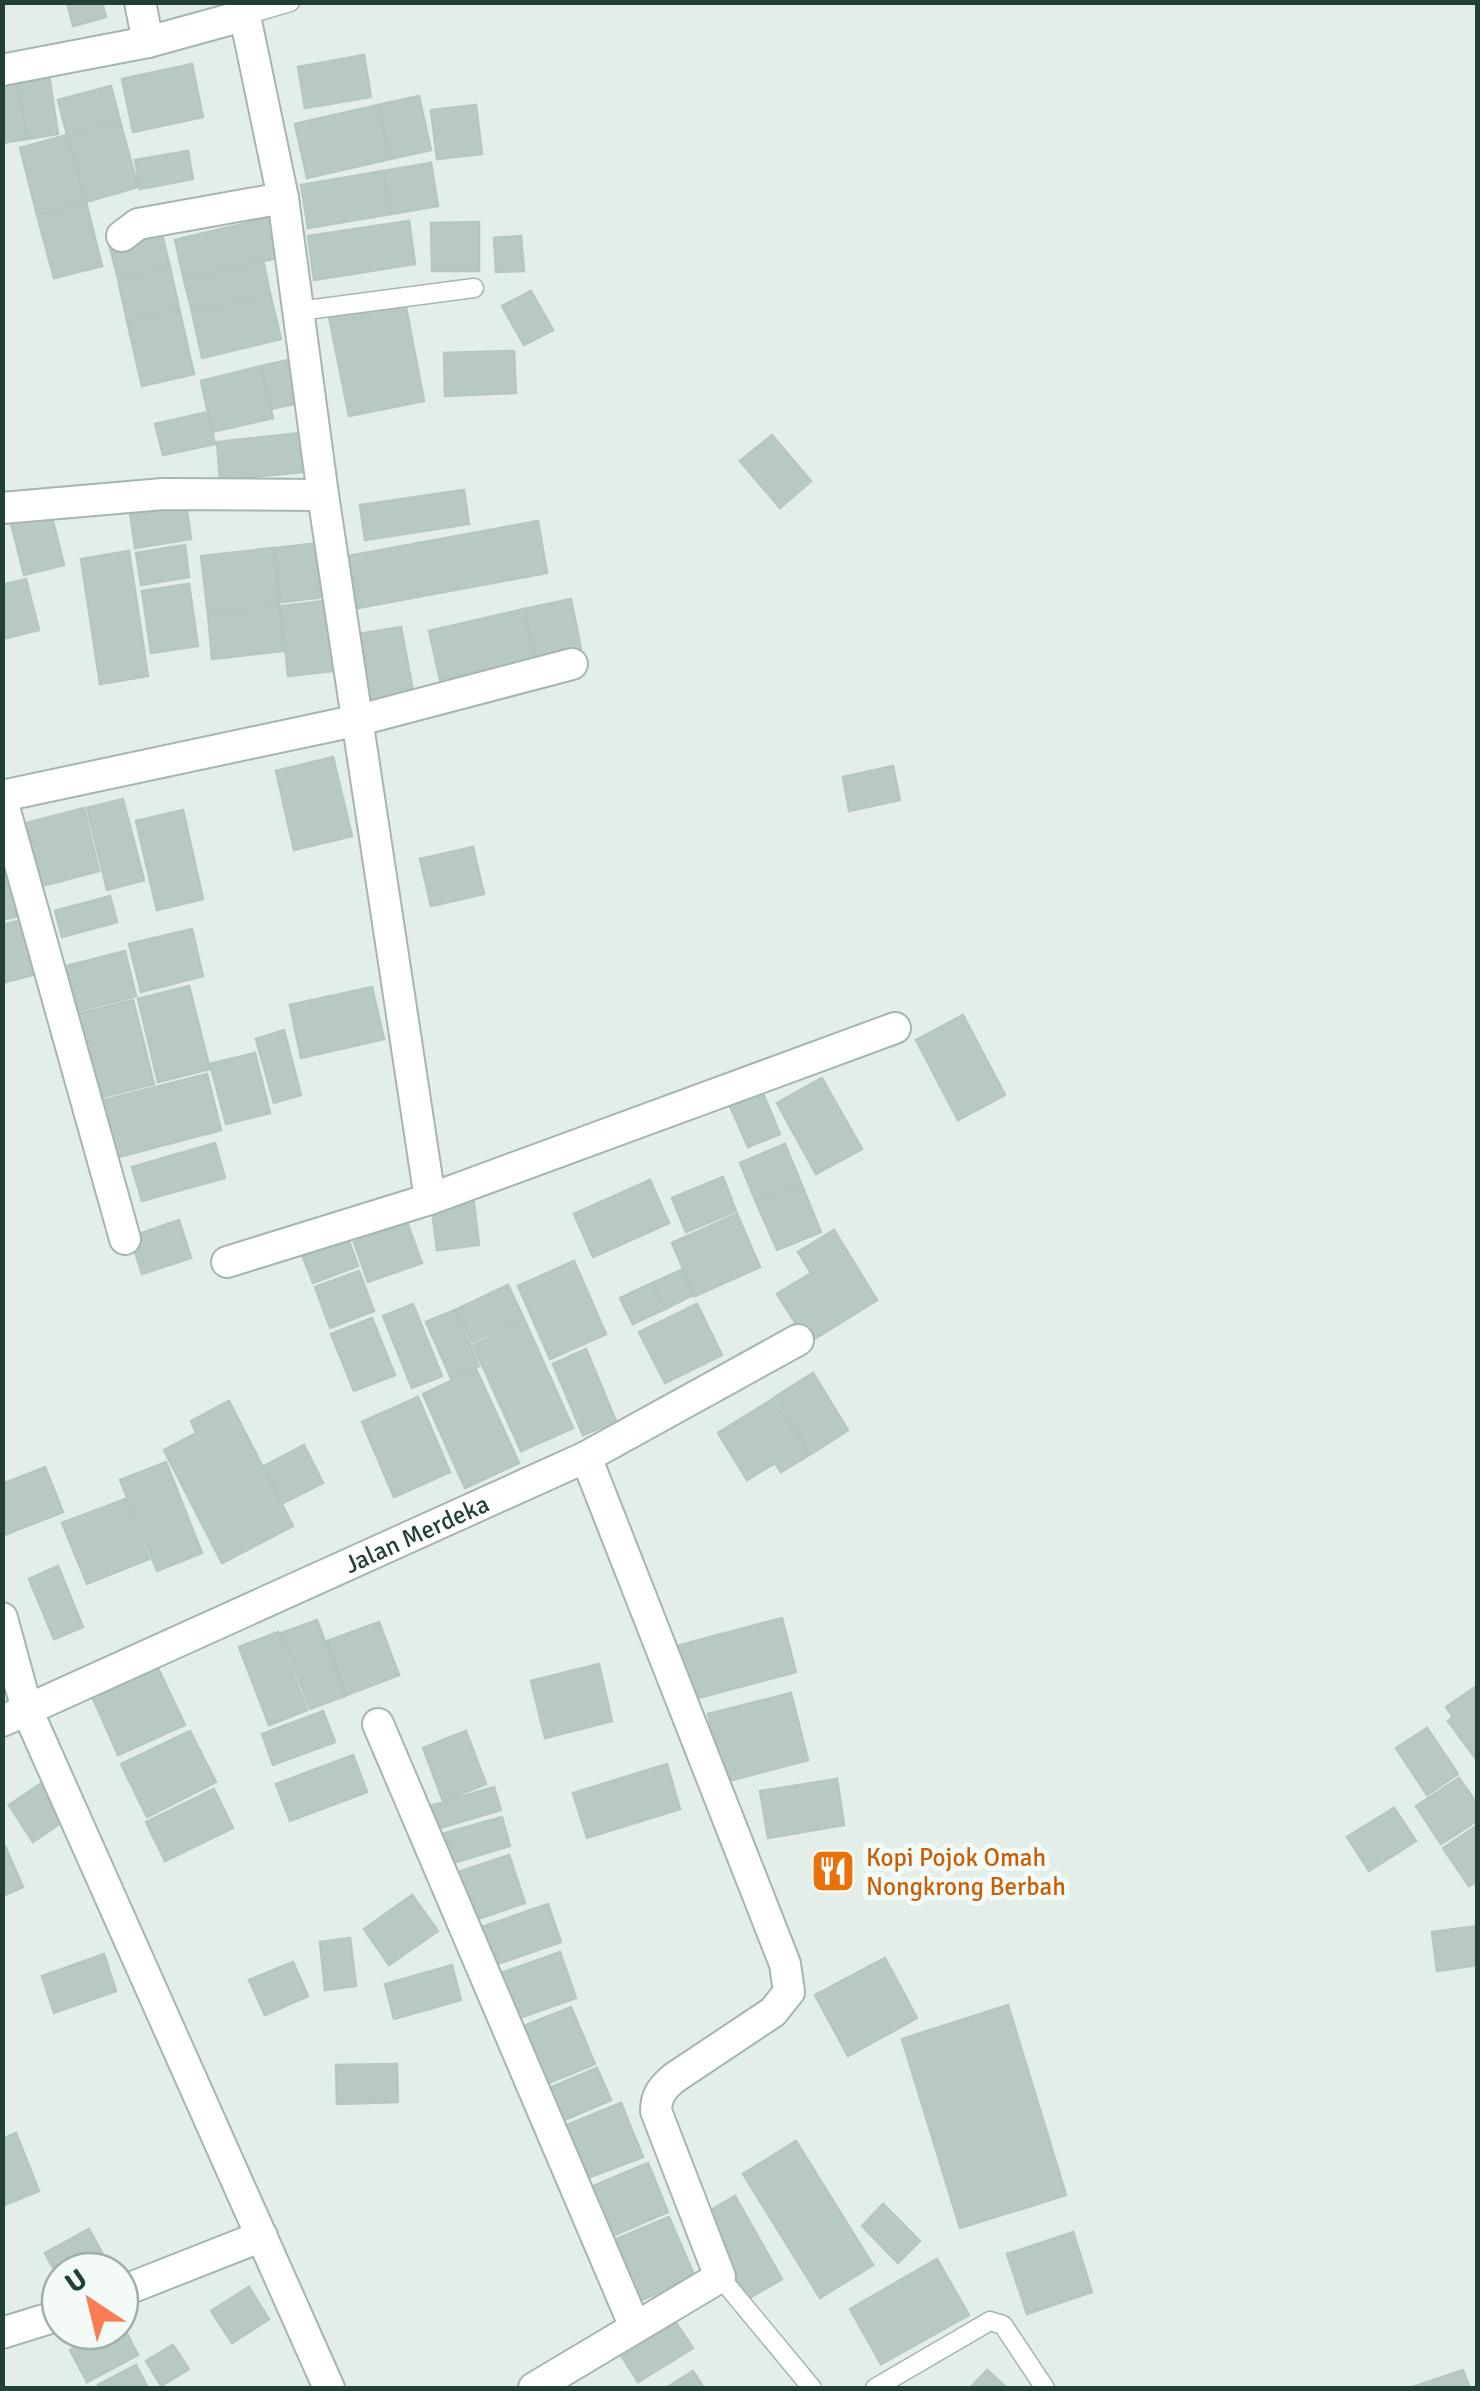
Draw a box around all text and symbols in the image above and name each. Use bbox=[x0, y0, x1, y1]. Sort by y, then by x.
street label: Jalan Merdeka bbox=[340, 1487, 494, 1580]
place label: Kopi Pojok Omah Nongkrong Berbah bbox=[866, 1842, 1066, 1902]
restaurant icon: Kopi Pojok Omah Nongkrong Berbah bbox=[810, 1848, 856, 1894]
north arrow bbox=[40, 2251, 140, 2351]
text: U bbox=[59, 2262, 94, 2301]

